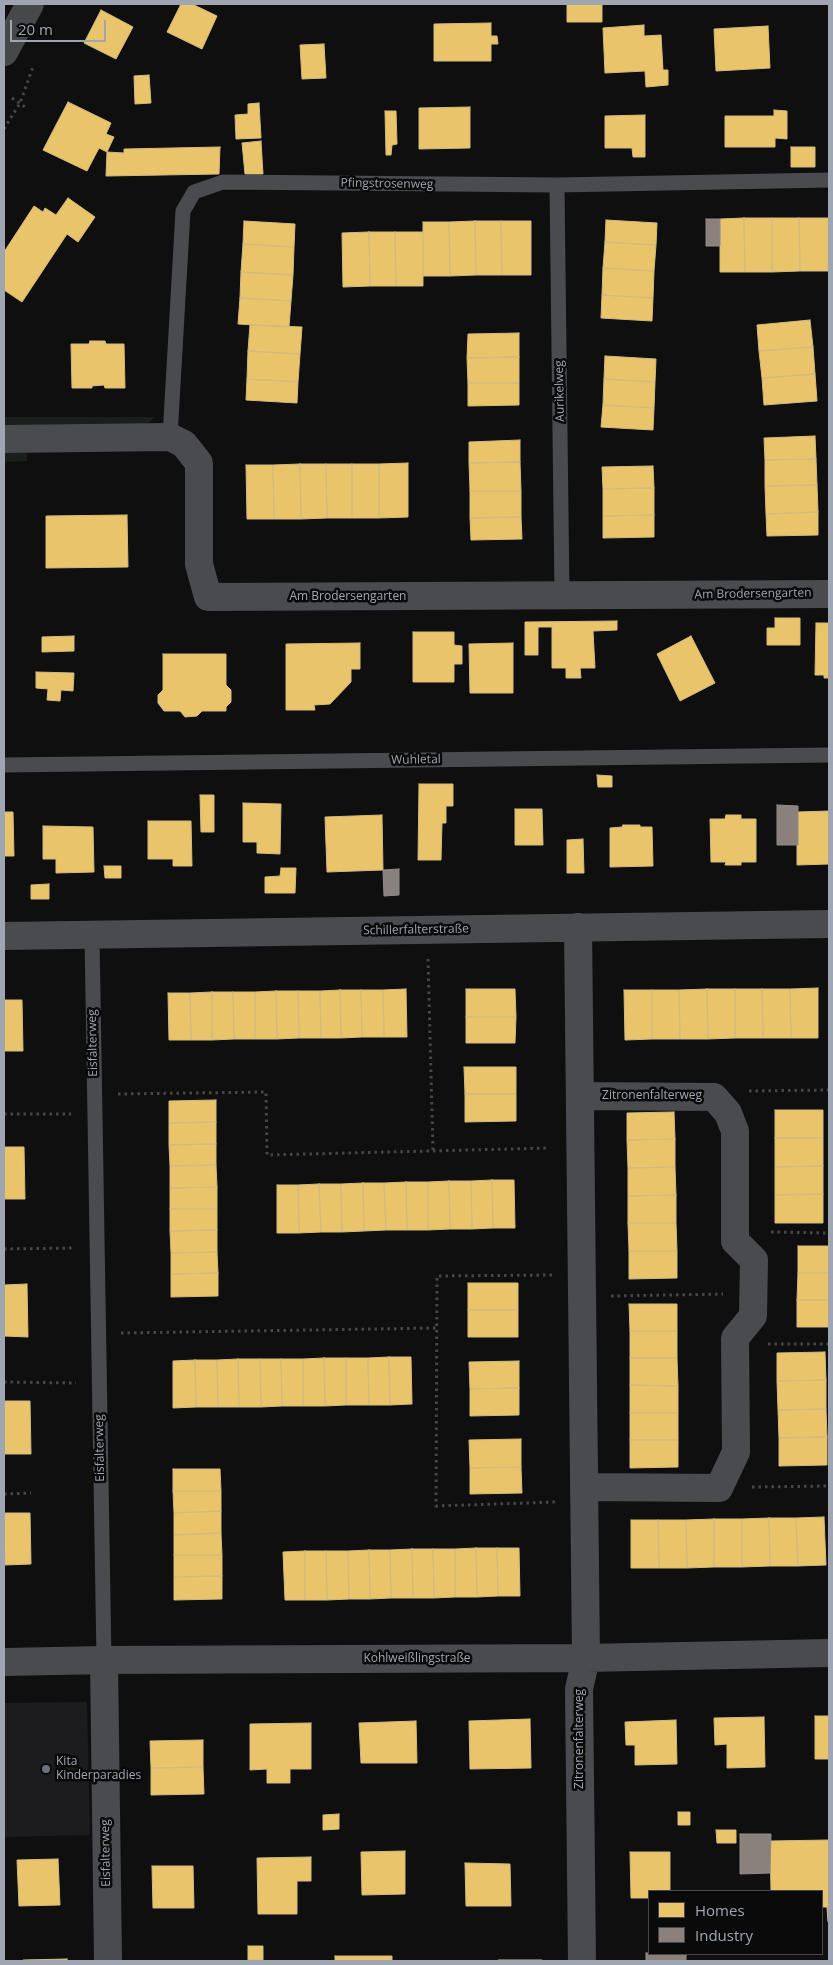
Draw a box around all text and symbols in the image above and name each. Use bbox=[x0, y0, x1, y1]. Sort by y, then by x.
scale bar bbox=[12, 10, 109, 42]
text: 20 m bbox=[18, 19, 53, 39]
street label: Pfingstrosenweg bbox=[341, 176, 433, 192]
street label: Aurikelweg bbox=[552, 360, 568, 422]
street label: Am Brodersengarten bbox=[694, 586, 812, 602]
street label: Am Brodersengarten bbox=[290, 590, 406, 604]
street label: Wuhletal bbox=[391, 752, 441, 768]
street label: Schillerfalterstraße bbox=[363, 922, 469, 938]
street label: Eisfalterweg bbox=[85, 1009, 101, 1077]
street label: Zitronenfalterweg bbox=[602, 1089, 702, 1103]
street label: Eisfalterweg bbox=[92, 1414, 108, 1482]
street label: Kohlweißlingstraße bbox=[363, 1652, 471, 1666]
street label: Zitronenfalterweg bbox=[573, 1689, 587, 1789]
place label: Kita Kinderparadies bbox=[56, 1755, 141, 1783]
marker: Kita Kinderparadies bbox=[40, 1763, 52, 1775]
street label: Eisfalterweg bbox=[98, 1819, 114, 1887]
legend bbox=[648, 1890, 823, 1955]
text: Homes bbox=[695, 1900, 745, 1920]
text: Industry bbox=[695, 1925, 753, 1945]

